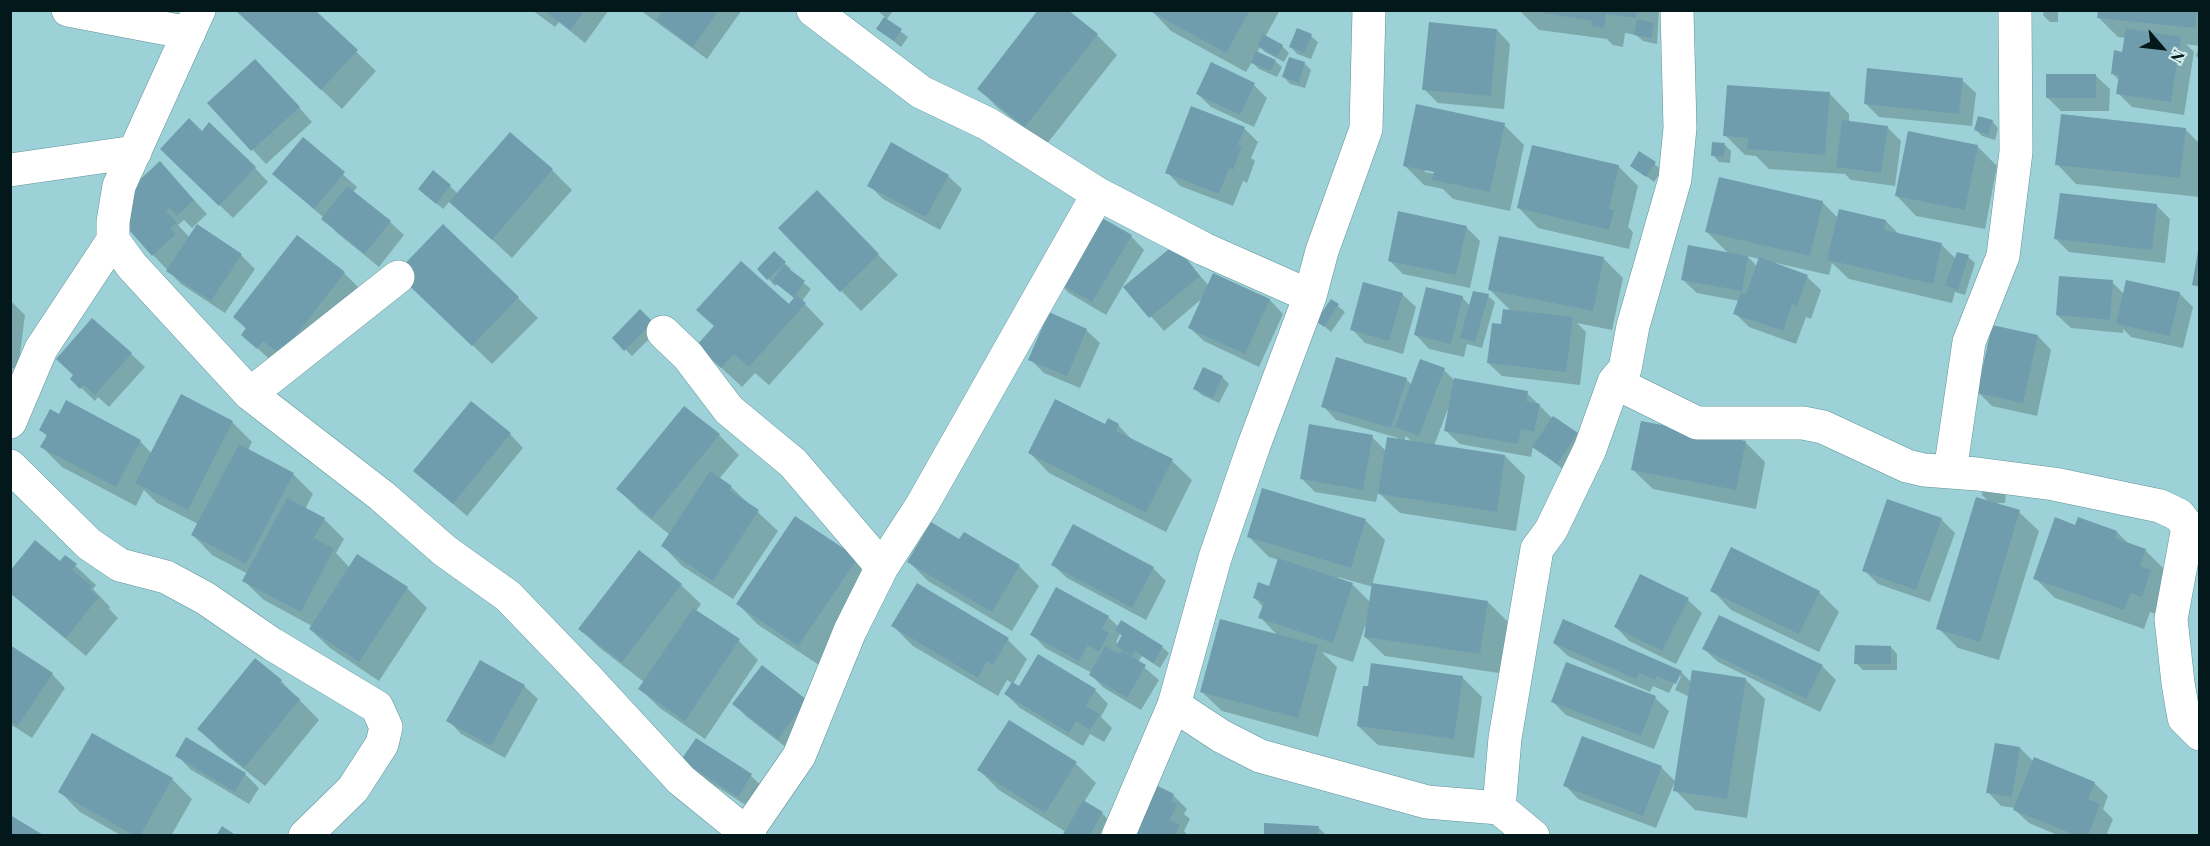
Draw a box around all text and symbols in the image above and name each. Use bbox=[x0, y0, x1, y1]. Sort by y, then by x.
north arrow bbox=[2132, 18, 2192, 78]
text: N bbox=[2166, 47, 2190, 67]

